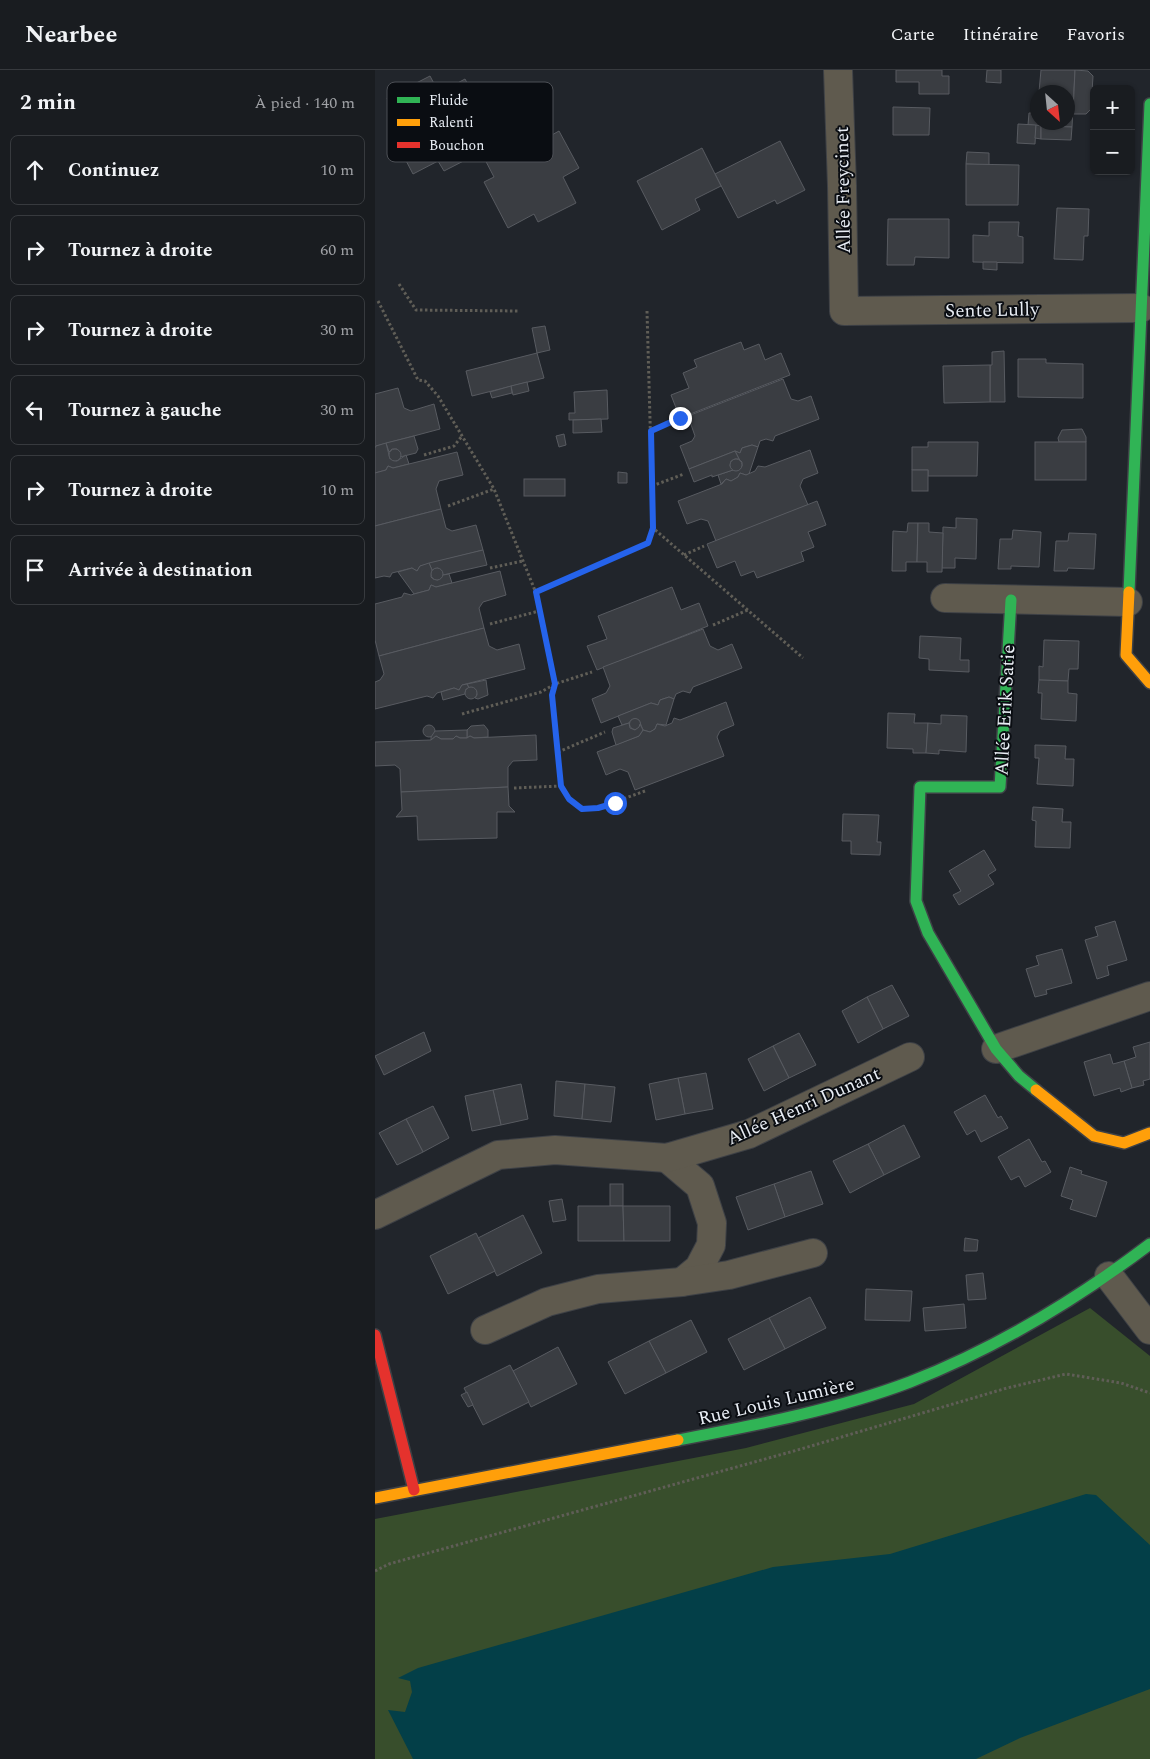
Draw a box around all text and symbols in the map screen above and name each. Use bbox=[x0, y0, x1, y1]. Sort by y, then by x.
text: Nearbee bbox=[25, 17, 117, 53]
text: Carte bbox=[891, 21, 935, 48]
text: Itinéraire bbox=[963, 21, 1039, 48]
text: Favoris bbox=[1067, 21, 1125, 48]
legend bbox=[387, 82, 553, 162]
north arrow bbox=[1030, 85, 1075, 130]
map controls bbox=[1090, 85, 1135, 175]
button: + bbox=[1090, 85, 1135, 130]
text: 2 min bbox=[20, 87, 76, 119]
text: Fluide bbox=[429, 90, 468, 111]
text: À pied · 140 m bbox=[254, 91, 355, 115]
text: Ralenti bbox=[429, 112, 474, 133]
street label: Allée Freycinet bbox=[828, 126, 859, 254]
button: − bbox=[1090, 130, 1135, 175]
text: Bouchon bbox=[429, 135, 484, 156]
icon: ahead bbox=[21, 156, 49, 184]
text: Continuez bbox=[68, 156, 159, 185]
text: 10 m bbox=[320, 158, 354, 182]
icon: right bbox=[21, 236, 49, 264]
text: Tournez à droite bbox=[68, 236, 212, 265]
text: 60 m bbox=[320, 238, 354, 262]
street label: Sente Lully bbox=[945, 295, 1040, 326]
icon: right bbox=[21, 316, 49, 344]
text: Tournez à droite bbox=[68, 316, 212, 345]
text: 30 m bbox=[320, 318, 354, 342]
icon: left bbox=[21, 396, 49, 424]
text: Tournez à gauche bbox=[68, 396, 221, 425]
text: 30 m bbox=[320, 398, 354, 422]
route end bbox=[669, 407, 692, 430]
icon: right bbox=[21, 476, 49, 504]
text: Tournez à droite bbox=[68, 476, 212, 505]
text: 10 m bbox=[320, 478, 354, 502]
icon: arrive bbox=[21, 556, 49, 584]
text: Arrivée à destination bbox=[68, 556, 252, 585]
street label: Allée Erik Satie bbox=[988, 644, 1023, 776]
route start bbox=[604, 792, 627, 815]
street label: Allée Henri Dunant bbox=[722, 1059, 885, 1153]
street label: Rue Louis Lumière bbox=[695, 1369, 857, 1434]

